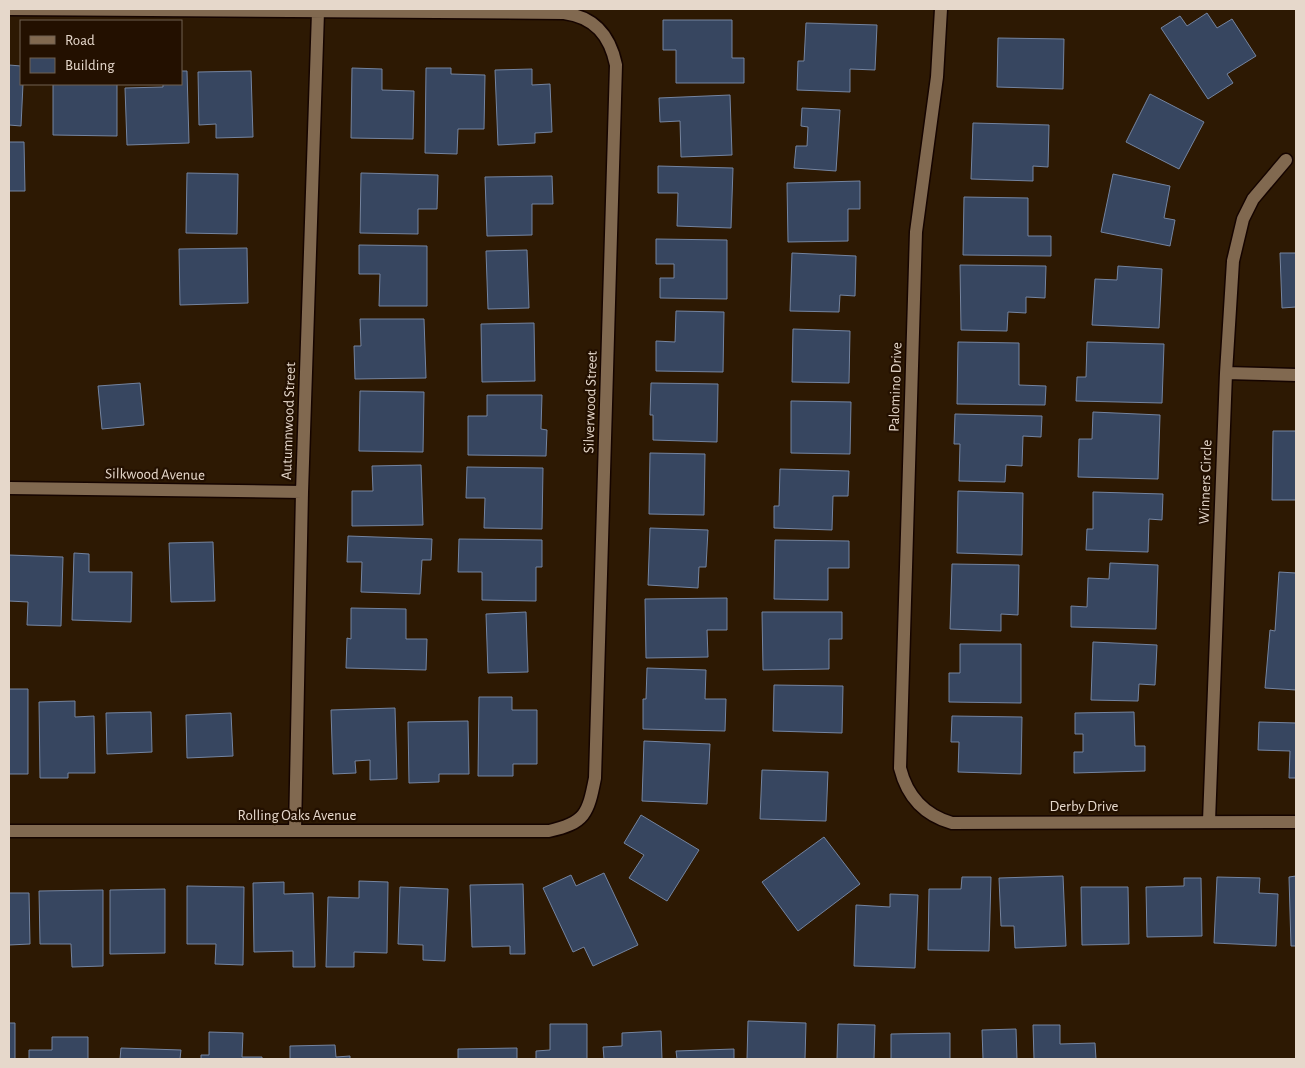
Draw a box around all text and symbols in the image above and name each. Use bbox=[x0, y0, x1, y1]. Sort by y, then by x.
legend bbox=[20, 20, 182, 85]
text: Road bbox=[65, 33, 95, 48]
text: Building bbox=[65, 58, 115, 73]
street label: Palomino Drive bbox=[886, 342, 905, 432]
street label: Silverwood Street bbox=[581, 350, 600, 454]
street label: Autumnwood Street bbox=[279, 362, 298, 480]
street label: Winners Circle bbox=[1197, 439, 1214, 525]
street label: Silkwood Avenue bbox=[105, 466, 205, 483]
street label: Derby Drive bbox=[1049, 799, 1119, 814]
street label: Rolling Oaks Avenue bbox=[238, 808, 356, 823]

